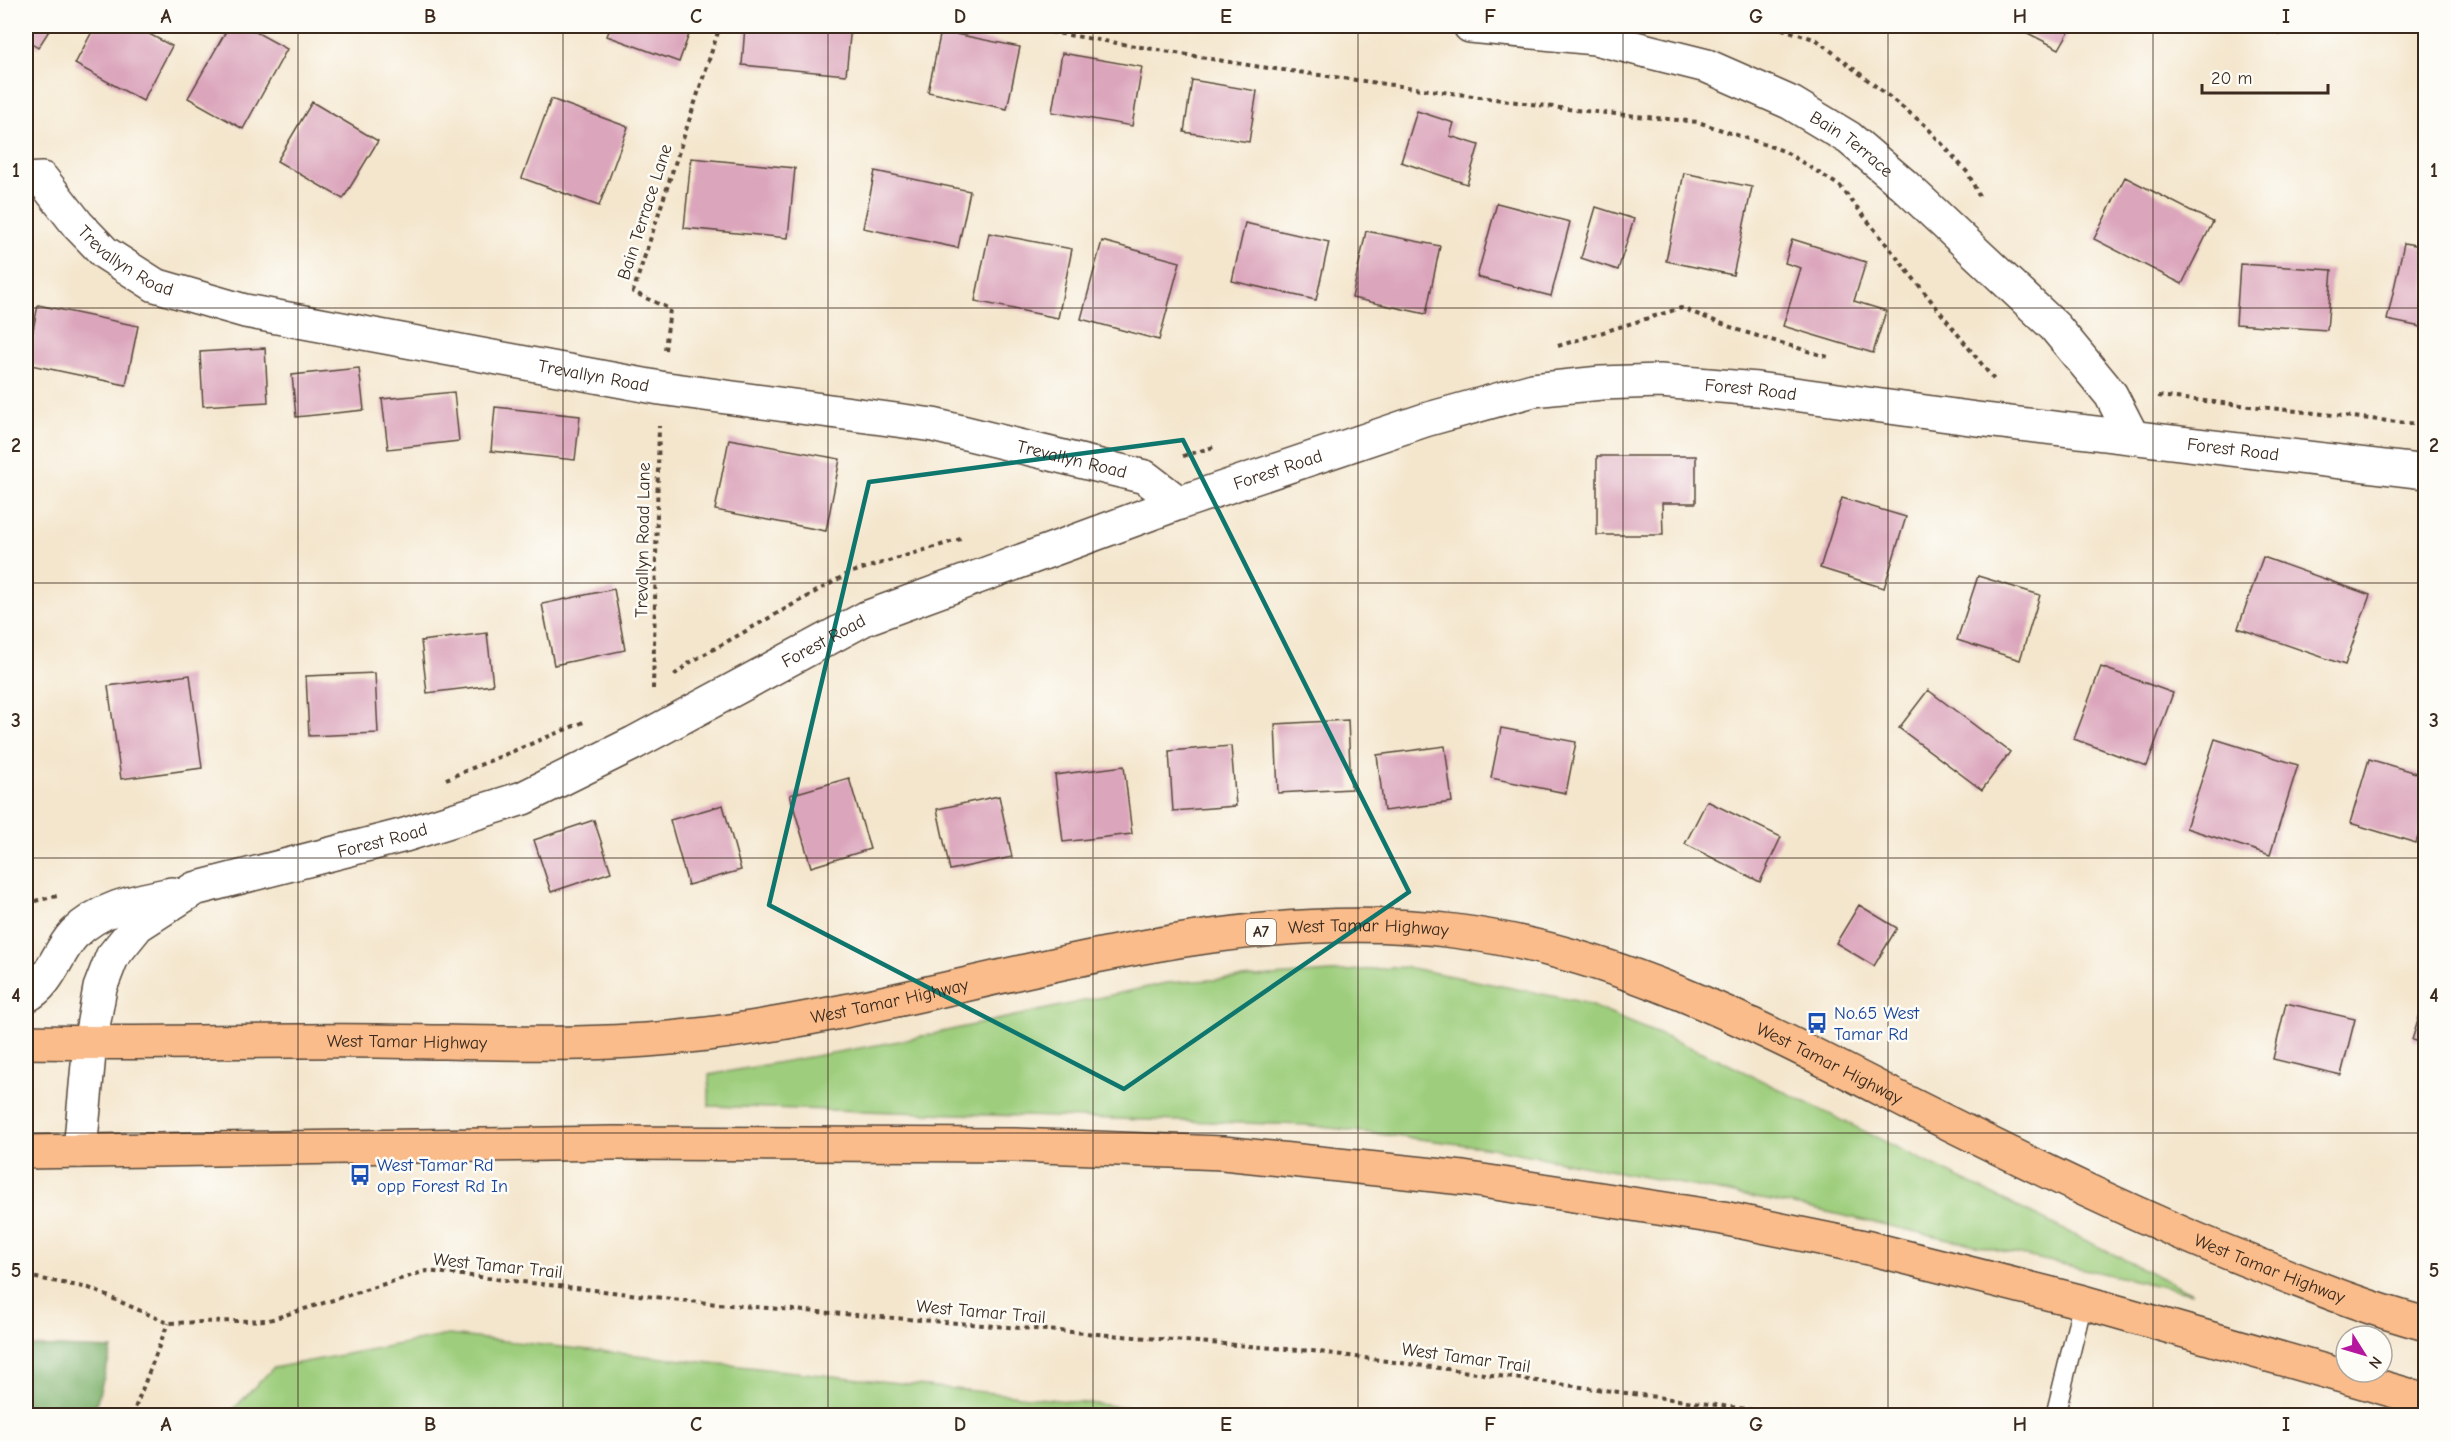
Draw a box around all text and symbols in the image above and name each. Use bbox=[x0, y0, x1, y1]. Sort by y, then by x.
text: A bbox=[160, 5, 172, 28]
text: B bbox=[424, 5, 436, 28]
text: C bbox=[690, 5, 702, 28]
text: D bbox=[954, 5, 966, 28]
text: E bbox=[1220, 5, 1232, 28]
text: F bbox=[1484, 5, 1496, 28]
text: G bbox=[1749, 5, 1763, 28]
text: H bbox=[2013, 5, 2027, 28]
text: I bbox=[2282, 5, 2290, 28]
scale bar bbox=[2202, 57, 2328, 95]
text: 20 m bbox=[2211, 68, 2252, 89]
street label: Bain Terrace bbox=[1806, 106, 1897, 182]
street label: Bain Terrace Lane bbox=[613, 142, 677, 282]
text: 1 bbox=[12, 159, 20, 182]
text: 1 bbox=[2430, 159, 2438, 182]
street label: Trevallyn Road bbox=[73, 221, 176, 300]
street label: Trevallyn Road bbox=[536, 355, 651, 396]
street label: Forest Road bbox=[1704, 374, 1798, 405]
street label: Forest Road bbox=[2186, 433, 2280, 465]
text: 2 bbox=[11, 434, 21, 457]
text: 2 bbox=[2429, 434, 2439, 457]
street label: Trevallyn Road bbox=[1015, 435, 1129, 483]
street label: Forest Road bbox=[1231, 445, 1325, 494]
street label: Trevallyn Road Lane bbox=[631, 462, 655, 618]
street label: Forest Road bbox=[778, 610, 869, 672]
text: 3 bbox=[11, 709, 21, 732]
text: 3 bbox=[2429, 709, 2439, 732]
street label: Forest Road bbox=[335, 818, 430, 862]
street label: West Tamar Highway bbox=[1288, 915, 1451, 941]
road number: A7 bbox=[1246, 919, 1276, 945]
street label: West Tamar Highway bbox=[809, 974, 971, 1028]
text: 4 bbox=[11, 984, 21, 1007]
text: 4 bbox=[2429, 984, 2439, 1007]
place label: No.65 West Tamar Rd bbox=[1834, 1003, 1920, 1045]
bus stop icon: No.65 West Tamar Rd bbox=[1805, 1011, 1829, 1035]
street label: West Tamar Highway bbox=[1753, 1018, 1907, 1109]
street label: West Tamar Highway bbox=[327, 1030, 488, 1053]
place label: West Tamar Rd opp Forest Rd In bbox=[377, 1155, 508, 1197]
bus stop icon: West Tamar Rd opp Forest Rd In bbox=[348, 1163, 372, 1187]
street label: West Tamar Highway bbox=[2191, 1229, 2349, 1308]
street label: West Tamar Trail bbox=[432, 1249, 564, 1283]
text: 5 bbox=[11, 1259, 21, 1282]
text: 5 bbox=[2429, 1259, 2439, 1282]
street label: West Tamar Trail bbox=[915, 1296, 1047, 1328]
north arrow bbox=[2334, 1324, 2394, 1384]
street label: West Tamar Trail bbox=[1400, 1339, 1532, 1377]
text: N bbox=[2365, 1353, 2386, 1372]
text: A bbox=[160, 1413, 172, 1436]
text: B bbox=[424, 1413, 436, 1436]
text: C bbox=[690, 1413, 702, 1436]
text: D bbox=[954, 1413, 966, 1436]
text: E bbox=[1220, 1413, 1232, 1436]
text: F bbox=[1484, 1413, 1496, 1436]
text: G bbox=[1749, 1413, 1763, 1436]
text: H bbox=[2013, 1413, 2027, 1436]
text: I bbox=[2282, 1413, 2290, 1436]

